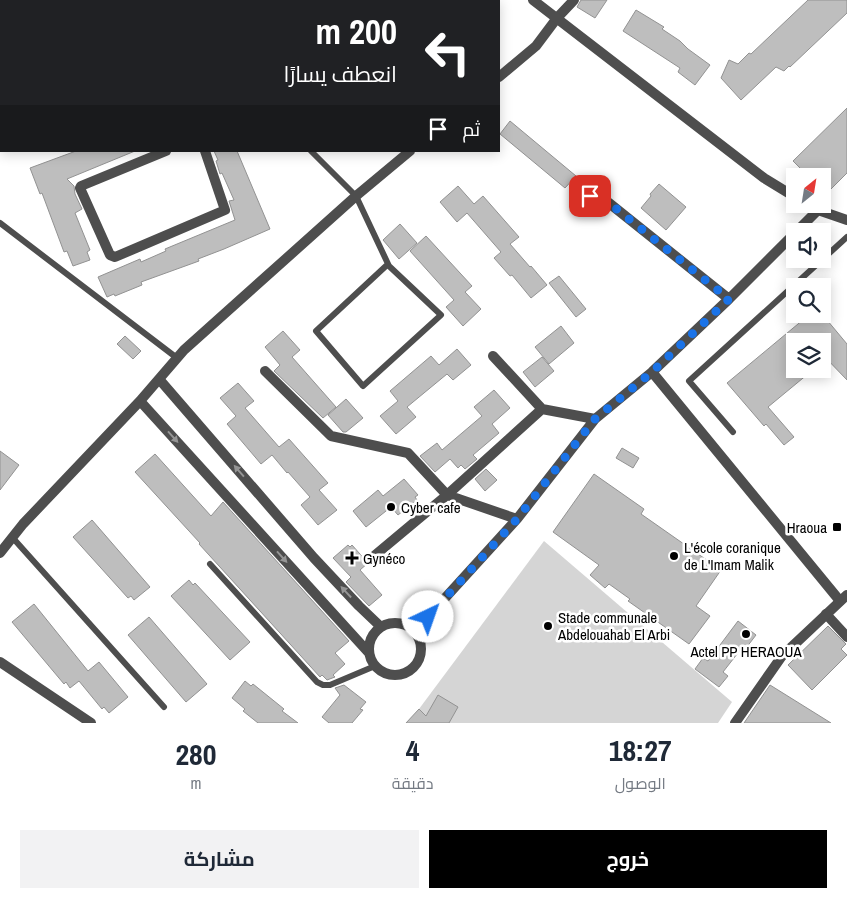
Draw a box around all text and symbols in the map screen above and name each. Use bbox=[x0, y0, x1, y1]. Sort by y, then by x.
text: 200 m bbox=[316, 8, 397, 55]
icon: left bbox=[415, 20, 480, 85]
text: انعطف يسارًا bbox=[284, 59, 397, 89]
icon: arrive bbox=[424, 115, 452, 143]
text: ثم bbox=[462, 116, 480, 142]
north arrow bbox=[786, 168, 831, 212]
map controls bbox=[786, 168, 831, 378]
pin bbox=[569, 175, 611, 217]
icon: arrive bbox=[576, 182, 604, 210]
button: sound bbox=[786, 223, 831, 268]
button: search bbox=[786, 278, 831, 323]
button: layers bbox=[786, 333, 831, 378]
one-way arrow bbox=[167, 430, 179, 442]
one-way arrow bbox=[233, 464, 244, 477]
place label: Cyber cafe bbox=[401, 497, 461, 518]
marker: Cyber cafe bbox=[385, 501, 397, 513]
place label: Hraoua bbox=[787, 517, 827, 538]
marker: Hraoua bbox=[831, 521, 843, 533]
place label: L'école coranique de L'Imam Malik bbox=[684, 537, 781, 575]
place label: Gynéco bbox=[363, 548, 406, 569]
marker: L'école coranique de L'Imam Malik bbox=[668, 550, 680, 562]
one-way arrow bbox=[276, 551, 288, 563]
marker: Gynéco bbox=[345, 551, 359, 565]
one-way arrow bbox=[340, 587, 352, 599]
position arrow bbox=[401, 590, 453, 642]
place label: Stade communale Abdelouahab El Arbi bbox=[557, 607, 670, 645]
marker: Stade communale Abdelouahab El Arbi bbox=[542, 620, 554, 632]
marker: Actel PP HERAOUA bbox=[740, 628, 752, 640]
place label: Actel PP HERAOUA bbox=[689, 641, 802, 662]
text: 4 bbox=[406, 730, 419, 770]
text: 18:27 bbox=[609, 730, 672, 770]
text: 280 bbox=[175, 734, 216, 774]
text: m bbox=[190, 772, 201, 794]
text: دقيقة bbox=[392, 772, 433, 794]
text: الوصول bbox=[615, 772, 666, 794]
button: مشاركة bbox=[20, 830, 419, 888]
button: خروج bbox=[429, 830, 827, 888]

